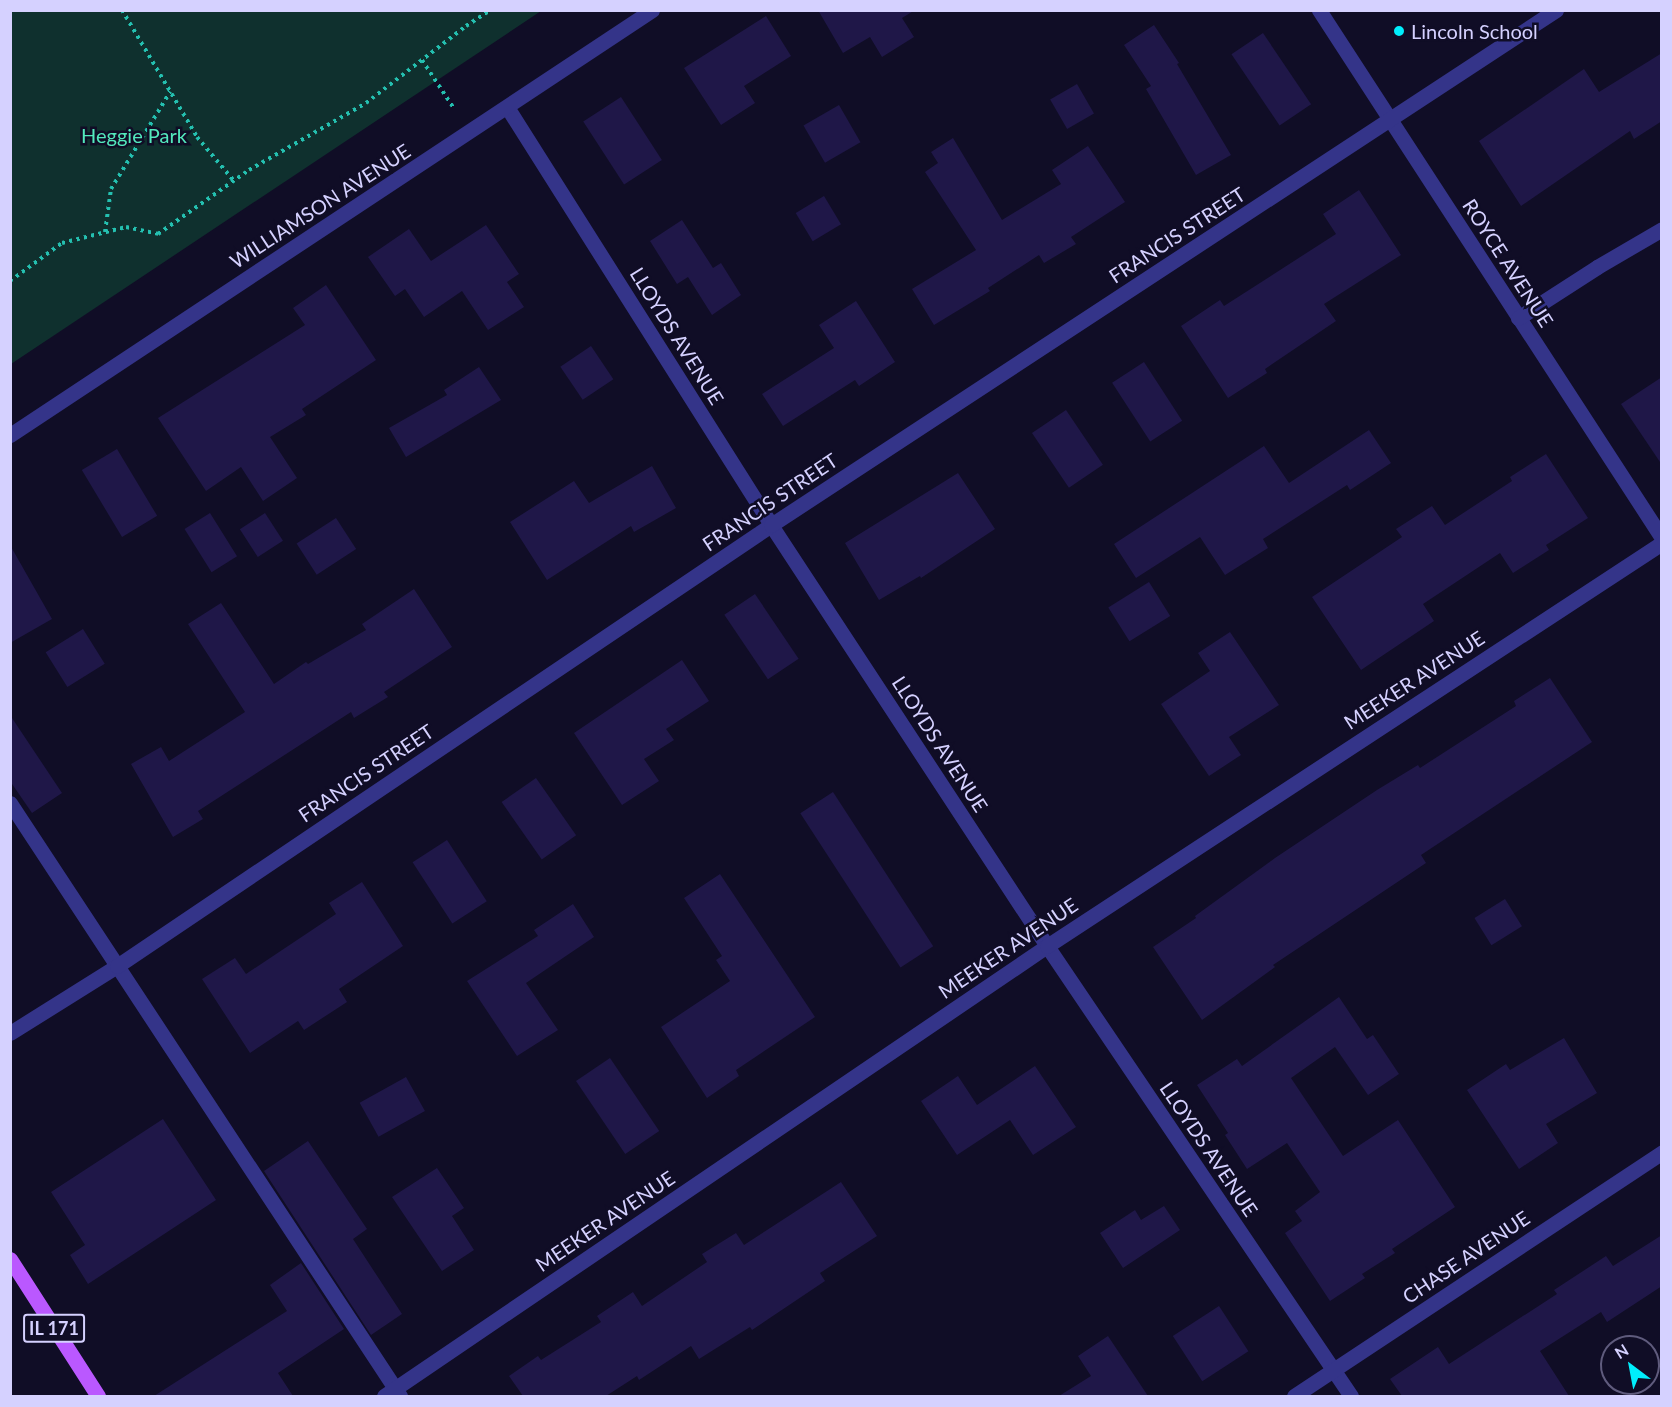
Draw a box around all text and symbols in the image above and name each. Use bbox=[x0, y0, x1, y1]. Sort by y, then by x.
place label: Lincoln School bbox=[1411, 19, 1538, 43]
marker: Lincoln School bbox=[1392, 24, 1406, 38]
park label: Heggie Park bbox=[81, 123, 187, 147]
street label: WILLIAMSON AVENUE bbox=[225, 139, 415, 273]
street label: FRANCIS STREET bbox=[1104, 182, 1250, 288]
street label: ROYCE AVENUE bbox=[1458, 194, 1558, 332]
street label: LLOYDS AVENUE bbox=[625, 263, 729, 409]
street label: FRANCIS STREET bbox=[698, 448, 842, 556]
street label: MEEKER AVENUE bbox=[1339, 625, 1489, 735]
street label: LLOYDS AVENUE bbox=[887, 671, 993, 817]
street label: FRANCIS STREET bbox=[294, 719, 438, 827]
street label: MEEKER AVENUE bbox=[934, 892, 1082, 1004]
street label: LLOYDS AVENUE bbox=[1155, 1077, 1263, 1221]
street label: MEEKER AVENUE bbox=[531, 1165, 679, 1277]
street label: CHASE AVENUE bbox=[1398, 1205, 1534, 1309]
road number: IL 171 bbox=[22, 1313, 86, 1343]
north arrow bbox=[1600, 1335, 1660, 1395]
text: N bbox=[1611, 1340, 1632, 1362]

